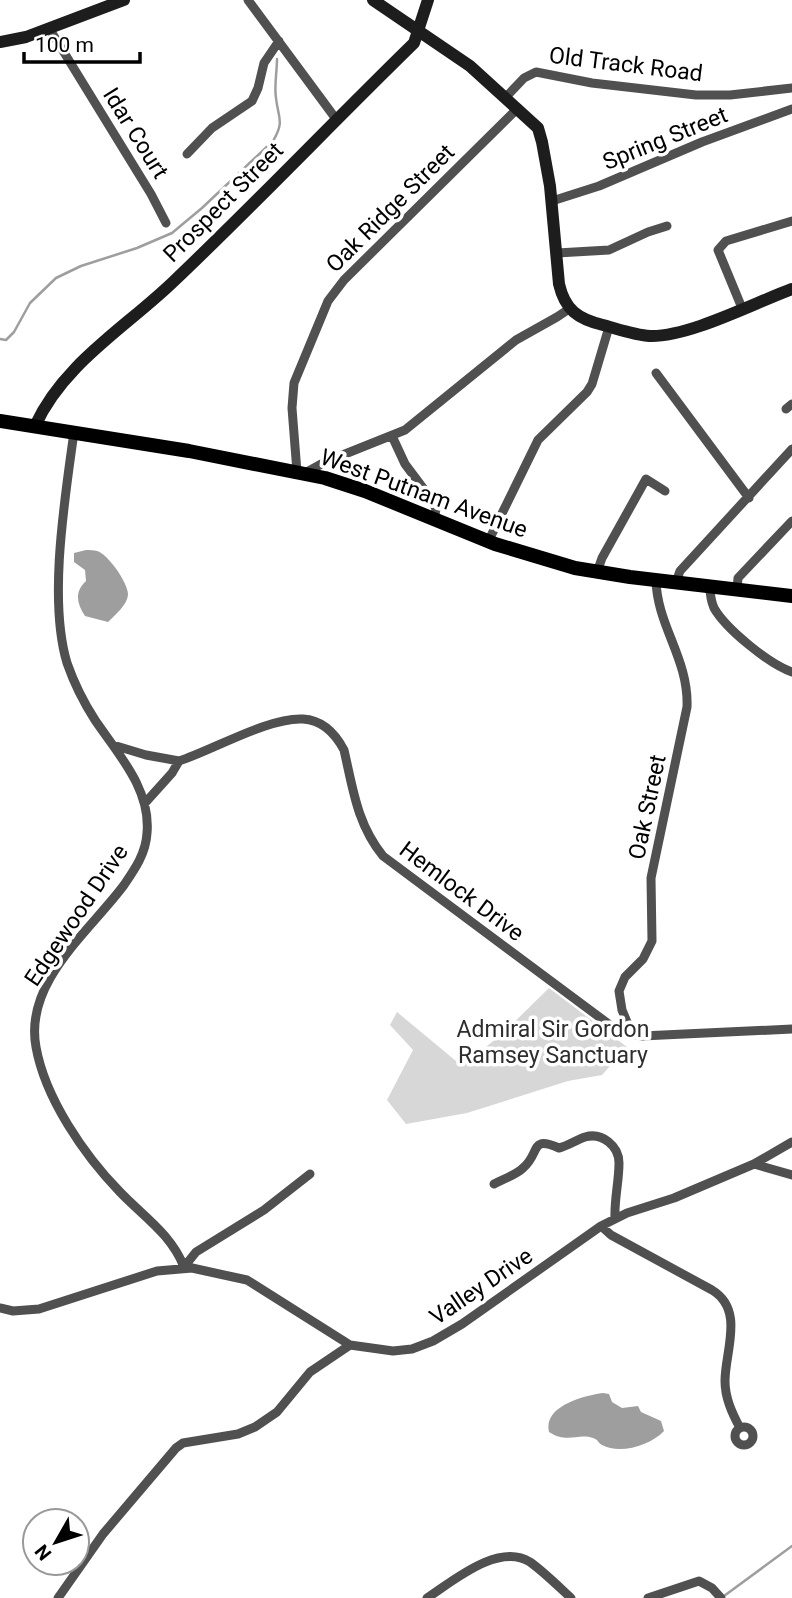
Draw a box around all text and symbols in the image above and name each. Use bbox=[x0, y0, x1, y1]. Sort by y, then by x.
scale bar bbox=[24, 21, 140, 65]
text: 100 m bbox=[35, 33, 94, 57]
street label: Old Track Road bbox=[548, 42, 704, 87]
street label: Idar Court bbox=[97, 83, 174, 184]
street label: Spring Street bbox=[599, 101, 731, 176]
street label: Prospect Street bbox=[158, 137, 289, 268]
street label: Oak Ridge Street bbox=[321, 139, 460, 278]
street label: West Putnam Avenue bbox=[317, 443, 531, 544]
street label: Oak Street bbox=[623, 752, 672, 862]
street label: Hemlock Drive bbox=[394, 836, 529, 947]
street label: Edgewood Drive bbox=[19, 839, 134, 991]
park label: Admiral Sir Gordon Ramsey Sanctuary bbox=[457, 1016, 649, 1069]
street label: Valley Drive bbox=[425, 1242, 538, 1331]
north arrow bbox=[21, 1507, 91, 1577]
text: N bbox=[30, 1540, 56, 1565]

